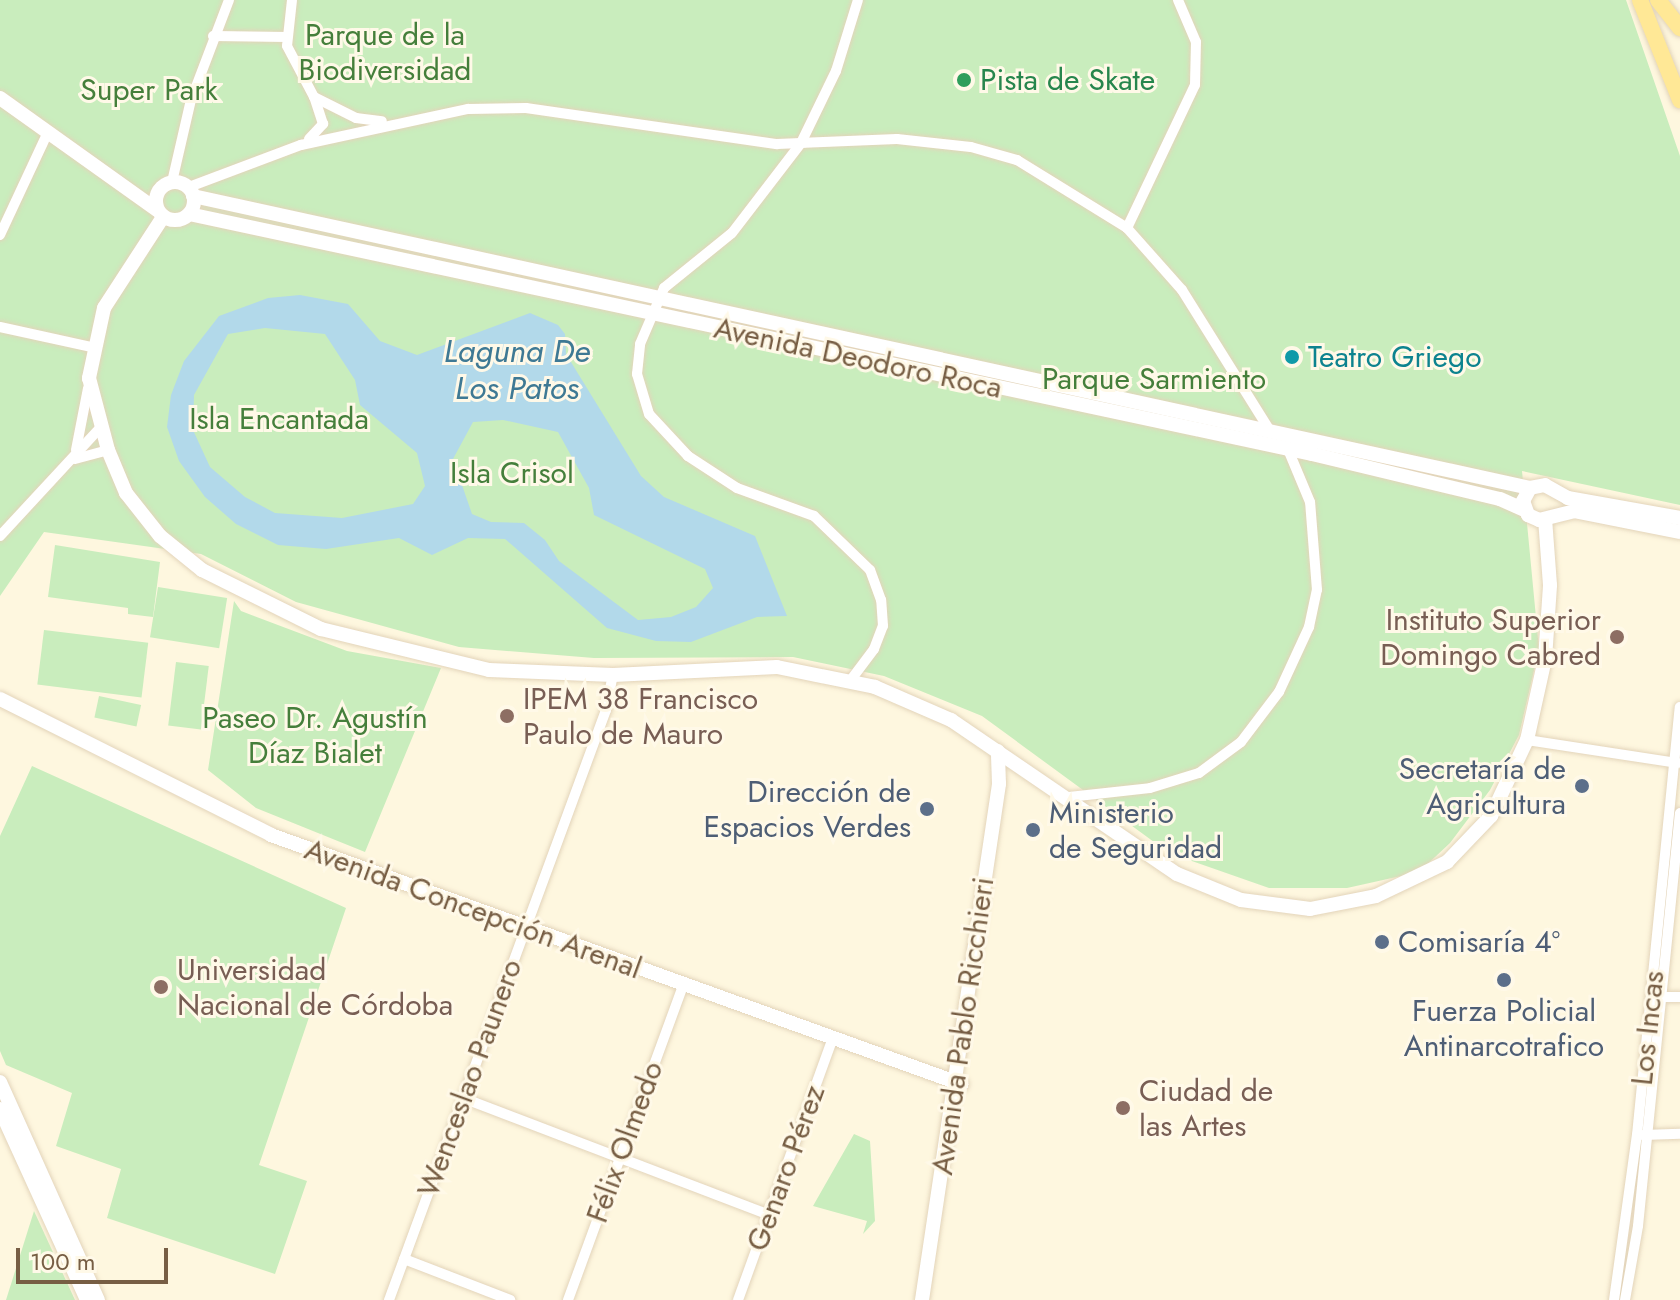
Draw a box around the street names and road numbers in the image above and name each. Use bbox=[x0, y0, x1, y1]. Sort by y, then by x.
street label: Avenida Deodoro Roca bbox=[711, 310, 1005, 406]
street label: Avenida Concepción Arenal bbox=[300, 831, 646, 987]
street label: Avenida Pablo Ricchieri bbox=[924, 875, 1002, 1177]
street label: Wenceslao Paunero bbox=[410, 954, 530, 1202]
street label: Los Incas bbox=[1624, 969, 1672, 1087]
street label: Félix Olmedo bbox=[579, 1057, 671, 1227]
street label: Genaro Pérez bbox=[739, 1080, 833, 1256]

